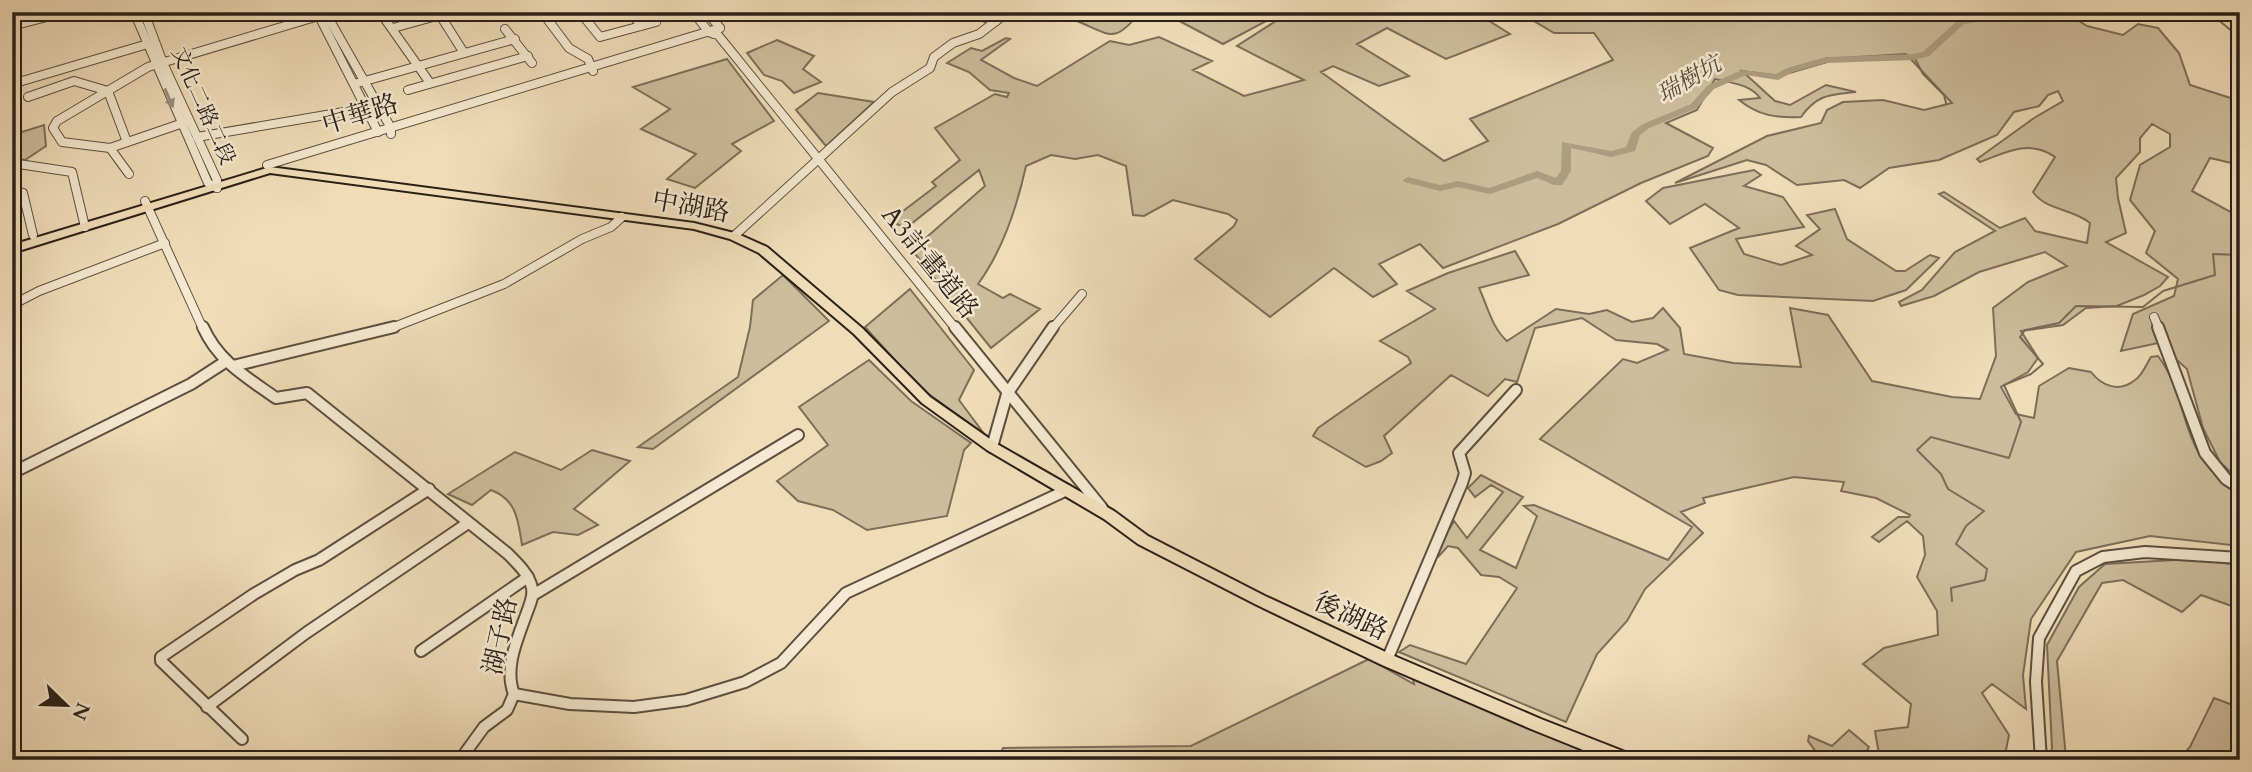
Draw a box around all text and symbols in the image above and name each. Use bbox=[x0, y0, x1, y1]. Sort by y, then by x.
street label: 文化二路二段 bbox=[164, 43, 242, 169]
water label: 瑞樹坑 bbox=[1651, 47, 1729, 110]
street label: 中華路 bbox=[318, 86, 402, 142]
one-way arrow bbox=[163, 88, 175, 108]
street label: 中湖路 bbox=[650, 182, 732, 230]
street label: A3計畫道路 bbox=[874, 198, 986, 326]
street label: 後湖路 bbox=[1308, 584, 1394, 648]
street label: 湖子路 bbox=[475, 594, 525, 678]
north arrow bbox=[32, 670, 102, 740]
text: N bbox=[65, 699, 96, 724]

